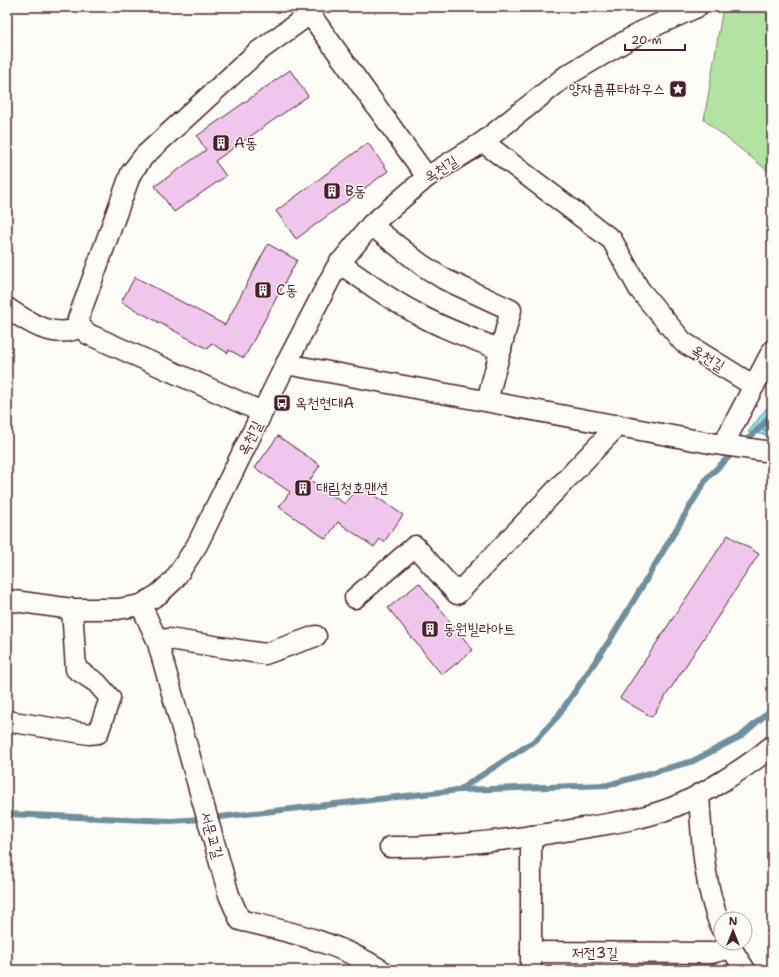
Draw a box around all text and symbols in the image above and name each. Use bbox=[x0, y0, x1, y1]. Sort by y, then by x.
scale bar bbox=[625, 26, 685, 52]
text: 20 m bbox=[631, 32, 662, 48]
place label: 양자콤퓨타하우스 bbox=[568, 79, 665, 99]
place icon: 양자콤퓨타하우스 bbox=[668, 79, 688, 99]
building icon: A동 bbox=[211, 133, 231, 153]
place label: A동 bbox=[234, 133, 257, 153]
street label: 옥천길 bbox=[420, 151, 462, 187]
building icon: B동 bbox=[322, 181, 342, 201]
place label: B동 bbox=[345, 181, 366, 201]
building icon: C동 bbox=[253, 280, 273, 300]
place label: C동 bbox=[276, 280, 297, 300]
street label: 옥천길 bbox=[687, 340, 729, 376]
bus stop icon: 옥천현대A bbox=[272, 393, 292, 413]
place label: 옥천현대A bbox=[295, 393, 354, 413]
street label: 옥천길 bbox=[233, 417, 267, 459]
building icon: 대림청호맨션 bbox=[293, 478, 313, 498]
place label: 대림청호맨션 bbox=[316, 478, 388, 498]
building icon: 동원빌라아트 bbox=[420, 619, 440, 639]
place label: 동원빌라아트 bbox=[443, 619, 515, 639]
street label: 서문교길 bbox=[196, 809, 228, 861]
north arrow bbox=[713, 911, 753, 951]
text: N bbox=[729, 914, 738, 929]
street label: 저전3길 bbox=[572, 943, 618, 963]

